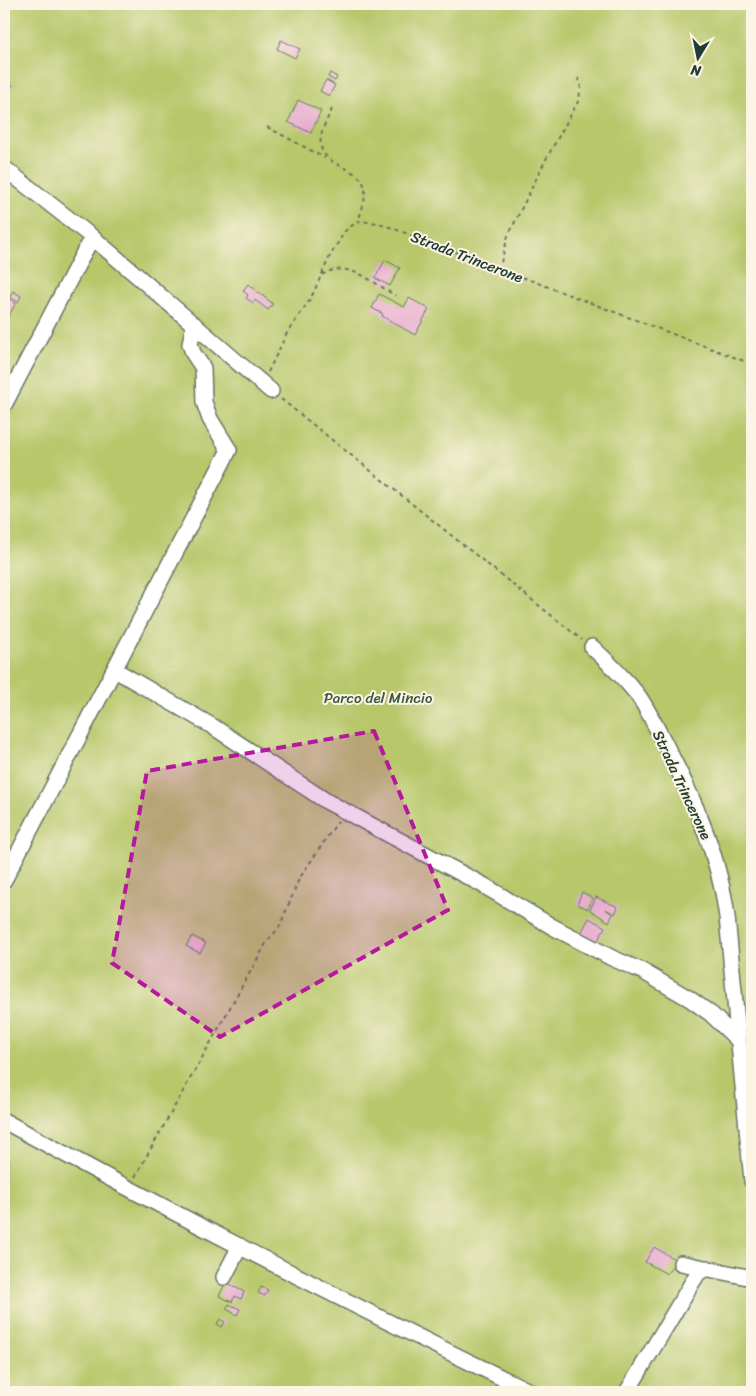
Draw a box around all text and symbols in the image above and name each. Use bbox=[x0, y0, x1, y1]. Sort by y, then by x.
north arrow bbox=[674, 32, 724, 82]
text: N bbox=[689, 57, 704, 84]
street label: Strada Trincerone bbox=[407, 224, 527, 290]
park label: Parco del Mincio bbox=[324, 685, 433, 711]
street label: Strada Trincerone bbox=[645, 726, 719, 844]

